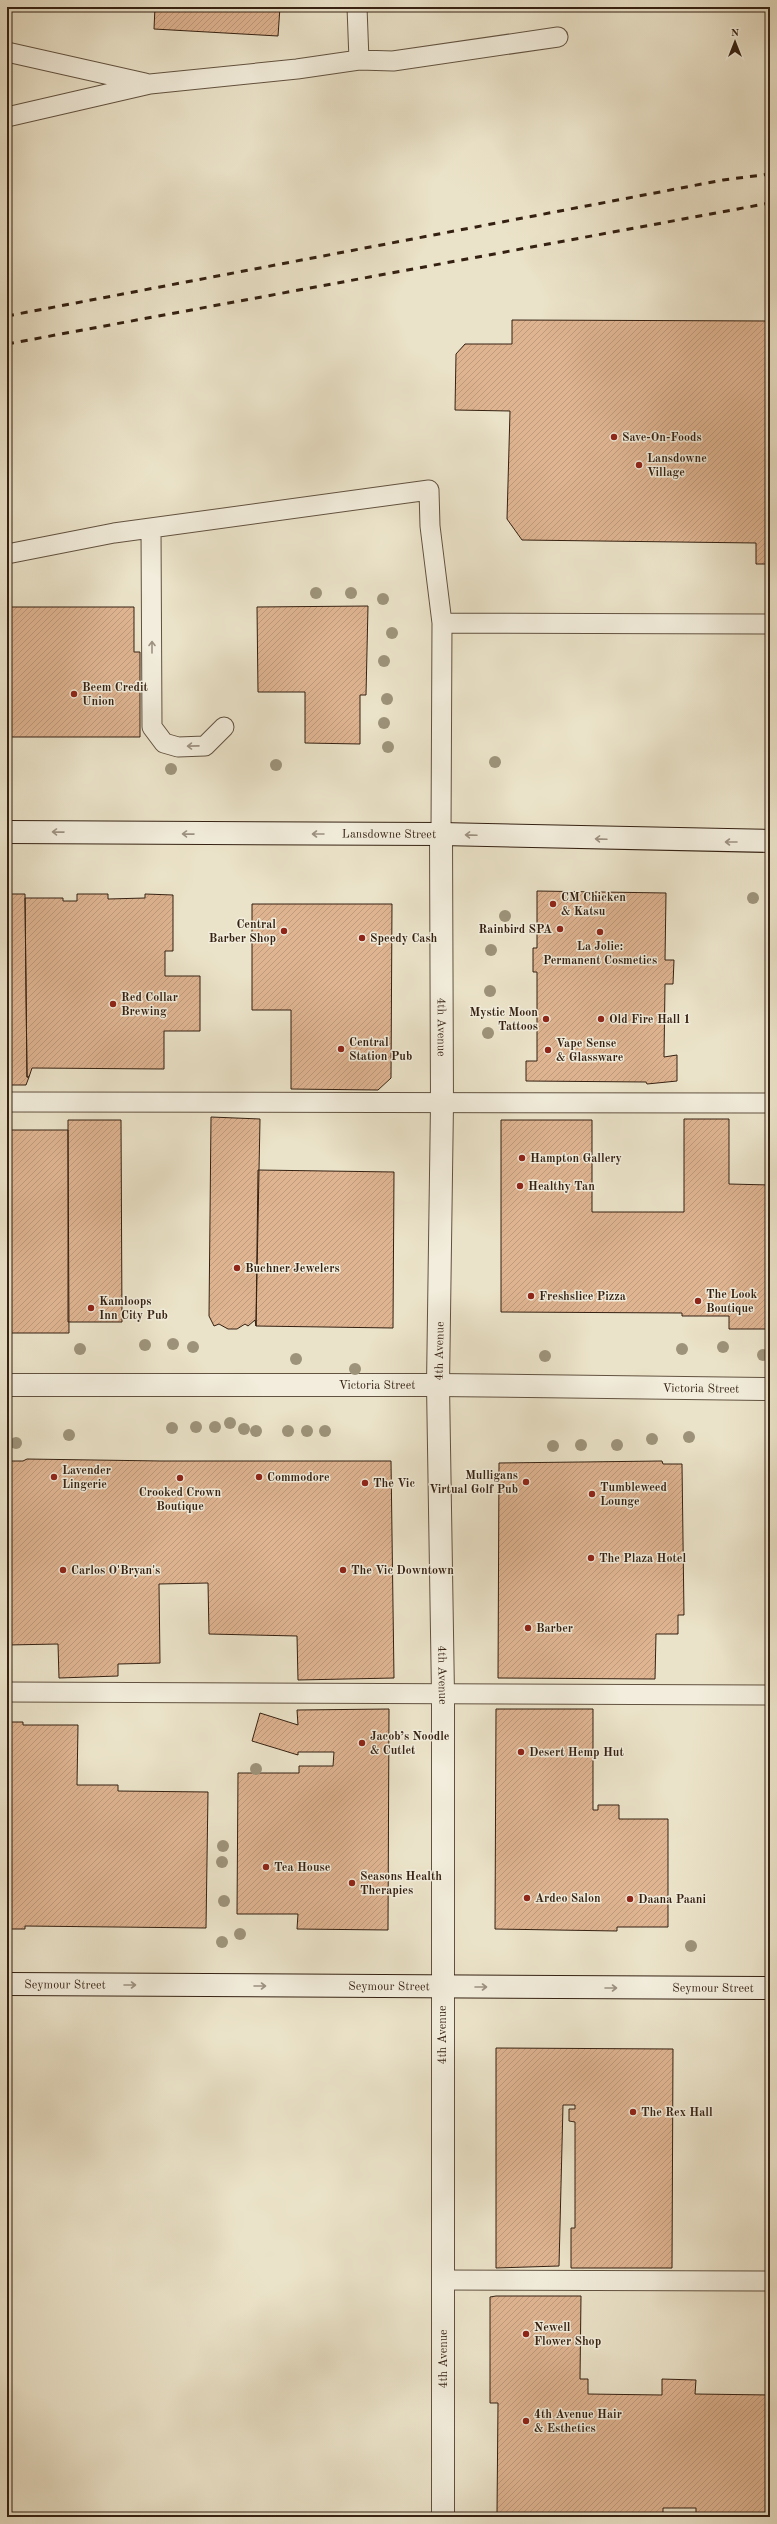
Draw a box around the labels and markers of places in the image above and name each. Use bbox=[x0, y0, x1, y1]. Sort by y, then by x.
marker: Save-On-Foods bbox=[609, 432, 619, 442]
place label: Save-On-Foods bbox=[622, 432, 702, 444]
place label: Lansdowne Village bbox=[647, 453, 707, 479]
marker: Lansdowne Village bbox=[634, 460, 644, 470]
place label: Beem Credit Union bbox=[82, 682, 149, 708]
marker: Beem Credit Union bbox=[69, 689, 79, 699]
place label: CM Chicken & Katsu bbox=[561, 892, 626, 918]
marker: CM Chicken & Katsu bbox=[548, 899, 558, 909]
place label: Central Barber Shop bbox=[209, 919, 276, 945]
place label: Rainbird SPA bbox=[479, 924, 552, 936]
marker: Rainbird SPA bbox=[555, 924, 565, 934]
marker: Central Barber Shop bbox=[279, 926, 289, 936]
marker: La Jolie: Permanent Cosmetics bbox=[595, 927, 605, 937]
marker: Speedy Cash bbox=[357, 933, 367, 943]
place label: Speedy Cash bbox=[370, 933, 438, 945]
place label: La Jolie: Permanent Cosmetics bbox=[543, 941, 657, 967]
place label: Red Collar Brewing bbox=[121, 992, 178, 1018]
marker: Red Collar Brewing bbox=[108, 999, 118, 1009]
place label: Mystic Moon Tattoos bbox=[470, 1007, 538, 1033]
marker: Mystic Moon Tattoos bbox=[541, 1014, 551, 1024]
marker: Old Fire Hall 1 bbox=[596, 1014, 606, 1024]
place label: Old Fire Hall 1 bbox=[609, 1014, 691, 1026]
place label: Central Station Pub bbox=[349, 1037, 412, 1063]
place label: Vape Sense & Glassware bbox=[556, 1038, 624, 1064]
marker: Central Station Pub bbox=[336, 1044, 346, 1054]
marker: Vape Sense & Glassware bbox=[543, 1045, 553, 1055]
marker: Hampton Gallery bbox=[517, 1153, 527, 1163]
place label: Hampton Gallery bbox=[530, 1153, 622, 1165]
marker: Healthy Tan bbox=[515, 1181, 525, 1191]
place label: Healthy Tan bbox=[528, 1181, 595, 1193]
marker: Buchner Jewelers bbox=[232, 1263, 242, 1273]
place label: Buchner Jewelers bbox=[245, 1263, 340, 1275]
place label: The Look Boutique bbox=[706, 1289, 757, 1315]
marker: Freshslice Pizza bbox=[526, 1291, 536, 1301]
place label: Freshslice Pizza bbox=[539, 1291, 626, 1303]
place label: Kamloops Inn City Pub bbox=[99, 1296, 168, 1322]
marker: The Look Boutique bbox=[693, 1296, 703, 1306]
marker: Kamloops Inn City Pub bbox=[86, 1303, 96, 1313]
place label: Lavender Lingerie bbox=[62, 1465, 111, 1491]
place label: Mulligans Virtual Golf Pub bbox=[429, 1470, 518, 1496]
marker: Lavender Lingerie bbox=[49, 1472, 59, 1482]
marker: Commodore bbox=[254, 1472, 264, 1482]
place label: Commodore bbox=[267, 1472, 330, 1484]
marker: Crooked Crown Boutique bbox=[175, 1473, 185, 1483]
marker: Mulligans Virtual Golf Pub bbox=[521, 1477, 531, 1487]
marker: The Vic bbox=[360, 1478, 370, 1488]
place label: The Vic bbox=[373, 1478, 415, 1490]
place label: Tumbleweed Lounge bbox=[600, 1482, 667, 1508]
place label: Crooked Crown Boutique bbox=[139, 1487, 222, 1513]
marker: Tumbleweed Lounge bbox=[587, 1489, 597, 1499]
marker: The Plaza Hotel bbox=[586, 1553, 596, 1563]
place label: The Plaza Hotel bbox=[599, 1553, 686, 1565]
marker: Carlos O'Bryan's bbox=[58, 1565, 68, 1575]
place label: Carlos O'Bryan's bbox=[71, 1565, 160, 1577]
marker: The Vic Downtown bbox=[338, 1565, 348, 1575]
place label: The Vic Downtown bbox=[351, 1565, 454, 1577]
marker: Barber bbox=[523, 1623, 533, 1633]
place label: Barber bbox=[536, 1623, 573, 1635]
place label: Jacob’s Noodle & Cutlet bbox=[370, 1731, 450, 1757]
marker: Jacob’s Noodle & Cutlet bbox=[357, 1738, 367, 1748]
marker: Desert Hemp Hut bbox=[516, 1747, 526, 1757]
place label: Desert Hemp Hut bbox=[529, 1747, 624, 1759]
marker: Tea House bbox=[261, 1862, 271, 1872]
place label: Tea House bbox=[274, 1862, 331, 1874]
place label: Seasons Health Therapies bbox=[360, 1871, 442, 1897]
marker: Seasons Health Therapies bbox=[347, 1878, 357, 1888]
marker: Ardeo Salon bbox=[522, 1893, 532, 1903]
place label: Ardeo Salon bbox=[535, 1893, 601, 1905]
marker: Daana Paani bbox=[625, 1894, 635, 1904]
place label: Daana Paani bbox=[638, 1894, 707, 1906]
marker: The Rex Hall bbox=[628, 2107, 638, 2117]
place label: The Rex Hall bbox=[641, 2107, 713, 2119]
place label: Newell Flower Shop bbox=[534, 2322, 601, 2348]
marker: Newell Flower Shop bbox=[521, 2329, 531, 2339]
place label: 4th Avenue Hair & Esthetics bbox=[534, 2409, 622, 2435]
marker: 4th Avenue Hair & Esthetics bbox=[521, 2416, 531, 2426]

